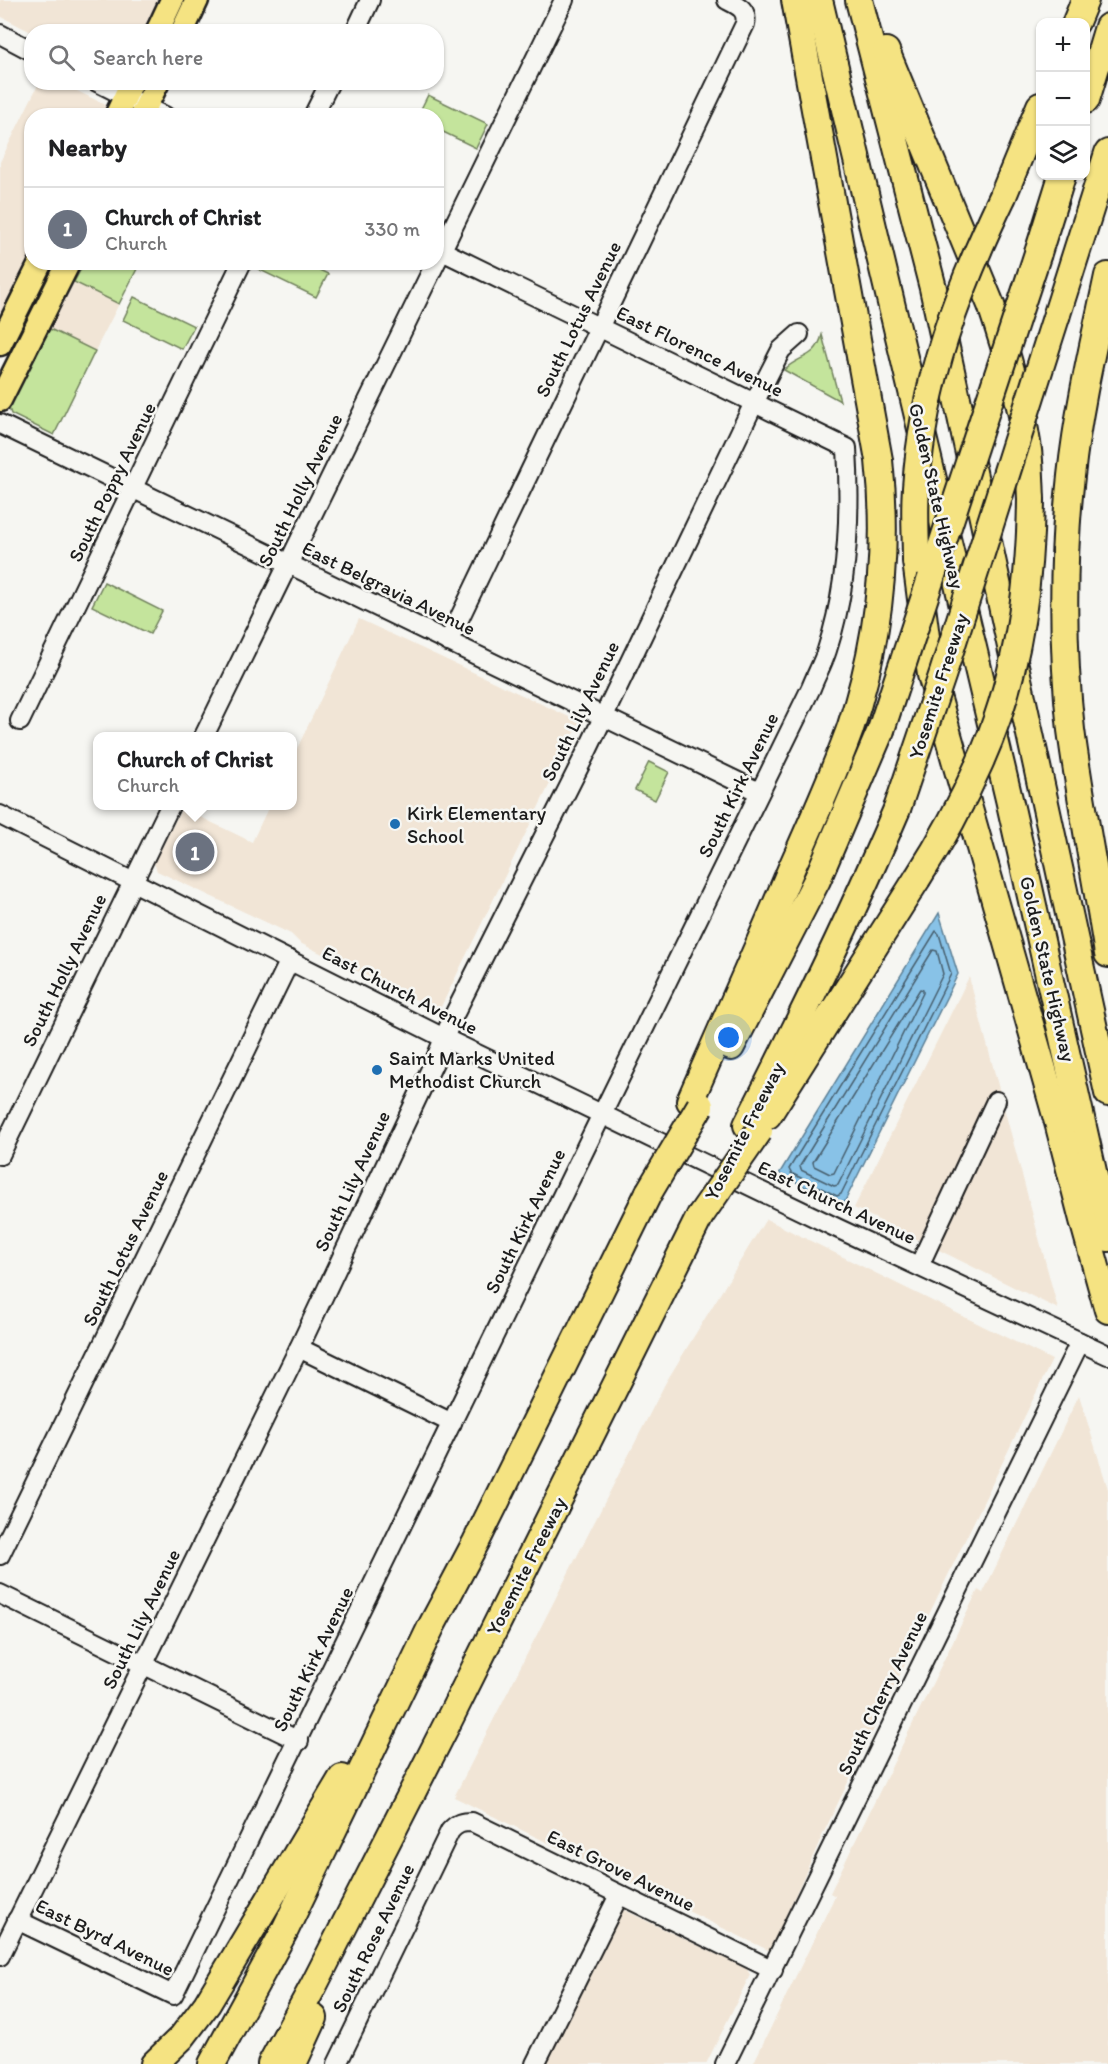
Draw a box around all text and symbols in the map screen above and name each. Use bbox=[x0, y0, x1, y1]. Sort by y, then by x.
map controls bbox=[1036, 18, 1090, 180]
button: + bbox=[1036, 18, 1090, 72]
search box bbox=[24, 24, 444, 90]
icon: search bbox=[45, 41, 78, 74]
text: Search here bbox=[93, 44, 203, 71]
button: − bbox=[1036, 72, 1090, 126]
button: layers bbox=[1036, 126, 1090, 180]
text: Nearby bbox=[48, 131, 127, 163]
text: Church of Christ bbox=[105, 204, 261, 231]
text: 1 bbox=[63, 217, 72, 241]
text: 330 m bbox=[365, 217, 420, 241]
text: Church bbox=[105, 231, 167, 255]
street label: South Lotus Avenue bbox=[530, 237, 626, 401]
street label: East Florence Avenue bbox=[613, 300, 787, 402]
street label: South Poppy Avenue bbox=[63, 398, 161, 566]
street label: Golden State Highway bbox=[904, 401, 970, 592]
street label: South Holly Avenue bbox=[253, 410, 347, 570]
street label: East Belgravia Avenue bbox=[298, 536, 480, 640]
street label: Yosemite Freeway bbox=[903, 609, 973, 762]
street label: South Lily Avenue bbox=[536, 637, 624, 785]
street label: South Kirk Avenue bbox=[692, 708, 784, 862]
popup bbox=[93, 732, 297, 810]
text: Church of Christ bbox=[117, 746, 273, 773]
text: Church bbox=[117, 773, 179, 797]
place label: Kirk Elementary School bbox=[407, 801, 547, 848]
marker: Kirk Elementary School bbox=[388, 817, 402, 831]
pin: 1 bbox=[176, 830, 214, 874]
street label: Golden State Highway bbox=[1015, 874, 1081, 1065]
street label: South Holly Avenue bbox=[17, 890, 111, 1050]
street label: East Church Avenue bbox=[318, 940, 482, 1040]
your location bbox=[714, 1023, 743, 1052]
place label: Saint Marks United Methodist Church bbox=[389, 1046, 555, 1093]
street label: Yosemite Freeway bbox=[699, 1057, 789, 1204]
marker: Saint Marks United Methodist Church bbox=[370, 1063, 384, 1077]
street label: South Lily Avenue bbox=[309, 1107, 395, 1255]
street label: South Kirk Avenue bbox=[479, 1144, 571, 1298]
street label: East Church Avenue bbox=[754, 1155, 920, 1249]
street label: South Lotus Avenue bbox=[77, 1166, 173, 1330]
street label: Yosemite Freeway bbox=[481, 1492, 571, 1639]
street label: South Lily Avenue bbox=[97, 1545, 185, 1693]
street label: South Kirk Avenue bbox=[267, 1582, 359, 1736]
street label: South Cherry Avenue bbox=[832, 1607, 932, 1779]
street label: East Grove Avenue bbox=[543, 1824, 699, 1916]
street label: South Rose Avenue bbox=[327, 1860, 419, 2016]
street label: East Byrd Avenue bbox=[32, 1893, 178, 1981]

